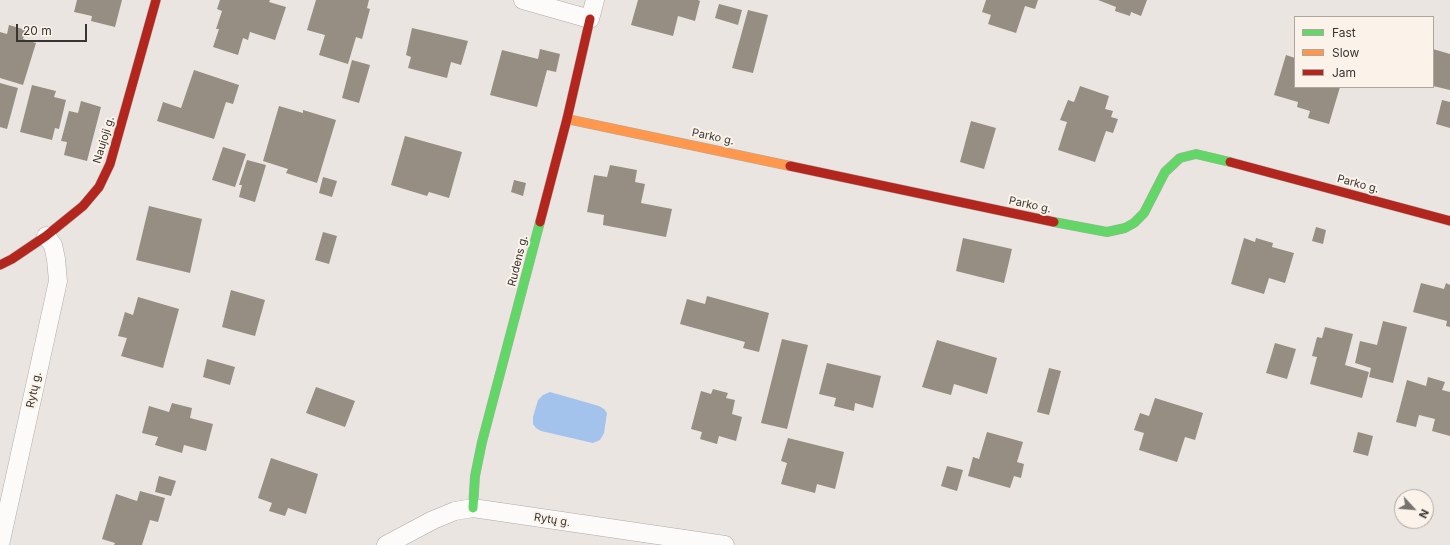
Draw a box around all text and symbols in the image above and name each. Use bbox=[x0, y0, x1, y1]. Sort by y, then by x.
scale bar bbox=[18, 16, 89, 42]
legend bbox=[1294, 16, 1434, 88]
text: 20 m bbox=[23, 23, 52, 38]
text: Fast bbox=[1332, 25, 1356, 40]
text: Slow bbox=[1332, 45, 1359, 60]
text: Jam bbox=[1332, 65, 1356, 80]
street label: Naujoji g. bbox=[91, 115, 117, 165]
street label: Parko g. bbox=[691, 126, 735, 148]
street label: Parko g. bbox=[1336, 172, 1380, 196]
street label: Parko g. bbox=[1008, 194, 1052, 216]
street label: Rudens g. bbox=[505, 234, 531, 288]
street label: Rytų g. bbox=[24, 371, 44, 409]
north arrow bbox=[1394, 489, 1434, 529]
text: N bbox=[1416, 507, 1432, 521]
street label: Rytų g. bbox=[533, 511, 571, 529]

